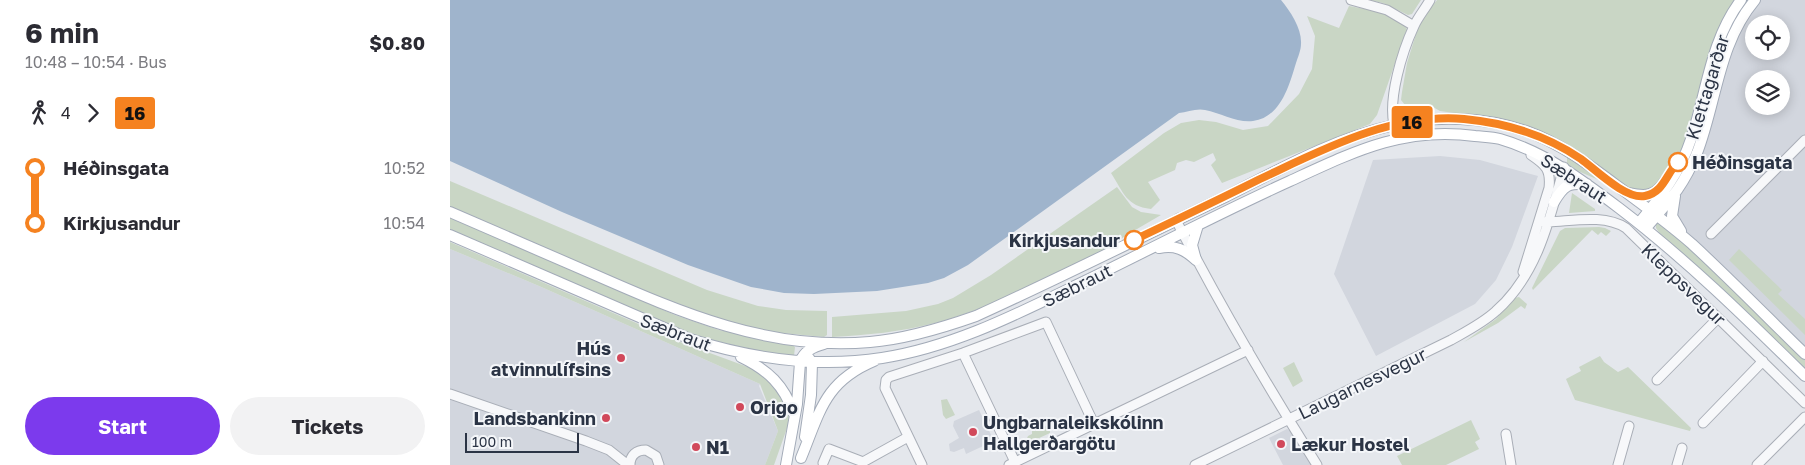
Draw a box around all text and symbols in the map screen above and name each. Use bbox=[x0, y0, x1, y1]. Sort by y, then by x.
map controls bbox=[1745, 15, 1790, 115]
button: locate bbox=[1745, 15, 1790, 60]
text: 6 min bbox=[25, 16, 99, 49]
text: $0.80 bbox=[369, 31, 425, 54]
street label: Klettagarðar bbox=[1681, 32, 1733, 142]
text: 10:48 – 10:54 · Bus bbox=[25, 52, 167, 72]
button: layers bbox=[1745, 70, 1790, 115]
icon: walk bbox=[25, 99, 53, 127]
icon: forward bbox=[79, 99, 107, 127]
text: 16 bbox=[125, 102, 145, 124]
text: 4 bbox=[61, 103, 71, 123]
line badge: 16 bbox=[1390, 106, 1434, 138]
text: 16 bbox=[1402, 111, 1422, 133]
street label: Sæbraut bbox=[1537, 148, 1611, 208]
place label: Héðinsgata bbox=[1692, 151, 1792, 173]
marker: Héðinsgata bbox=[1668, 152, 1688, 172]
text: Héðinsgata bbox=[63, 156, 169, 179]
text: 10:52 bbox=[384, 158, 425, 178]
text: Kirkjusandur bbox=[63, 211, 180, 234]
text: 10:54 bbox=[383, 213, 425, 233]
place label: Kirkjusandur bbox=[1009, 229, 1120, 251]
marker: Kirkjusandur bbox=[1124, 230, 1144, 250]
street label: Kleppsvegur bbox=[1637, 238, 1731, 330]
street label: Sæbraut bbox=[1039, 259, 1115, 311]
street label: Sæbraut bbox=[637, 308, 715, 356]
place label: Hús atvinnulífsins bbox=[491, 337, 611, 380]
street label: Laugarnesvegur bbox=[1294, 342, 1430, 424]
marker: Hús atvinnulífsins bbox=[615, 352, 627, 364]
place label: Origo bbox=[750, 396, 798, 418]
button: Start bbox=[25, 397, 220, 455]
button: Tickets bbox=[230, 397, 425, 455]
marker: Origo bbox=[734, 401, 746, 413]
place label: Landsbankinn bbox=[474, 407, 596, 429]
place label: Ungbarnaleikskólinn Hallgerðargötu bbox=[983, 411, 1164, 454]
marker: Landsbankinn bbox=[600, 412, 612, 424]
marker: Ungbarnaleikskólinn Hallgerðargötu bbox=[967, 426, 979, 438]
scale bar bbox=[465, 430, 579, 453]
text: 100 m bbox=[472, 433, 512, 450]
place label: Lækur Hostel bbox=[1291, 433, 1409, 455]
place label: N1 bbox=[706, 436, 729, 458]
marker: Lækur Hostel bbox=[1275, 438, 1287, 450]
marker: N1 bbox=[690, 441, 702, 453]

